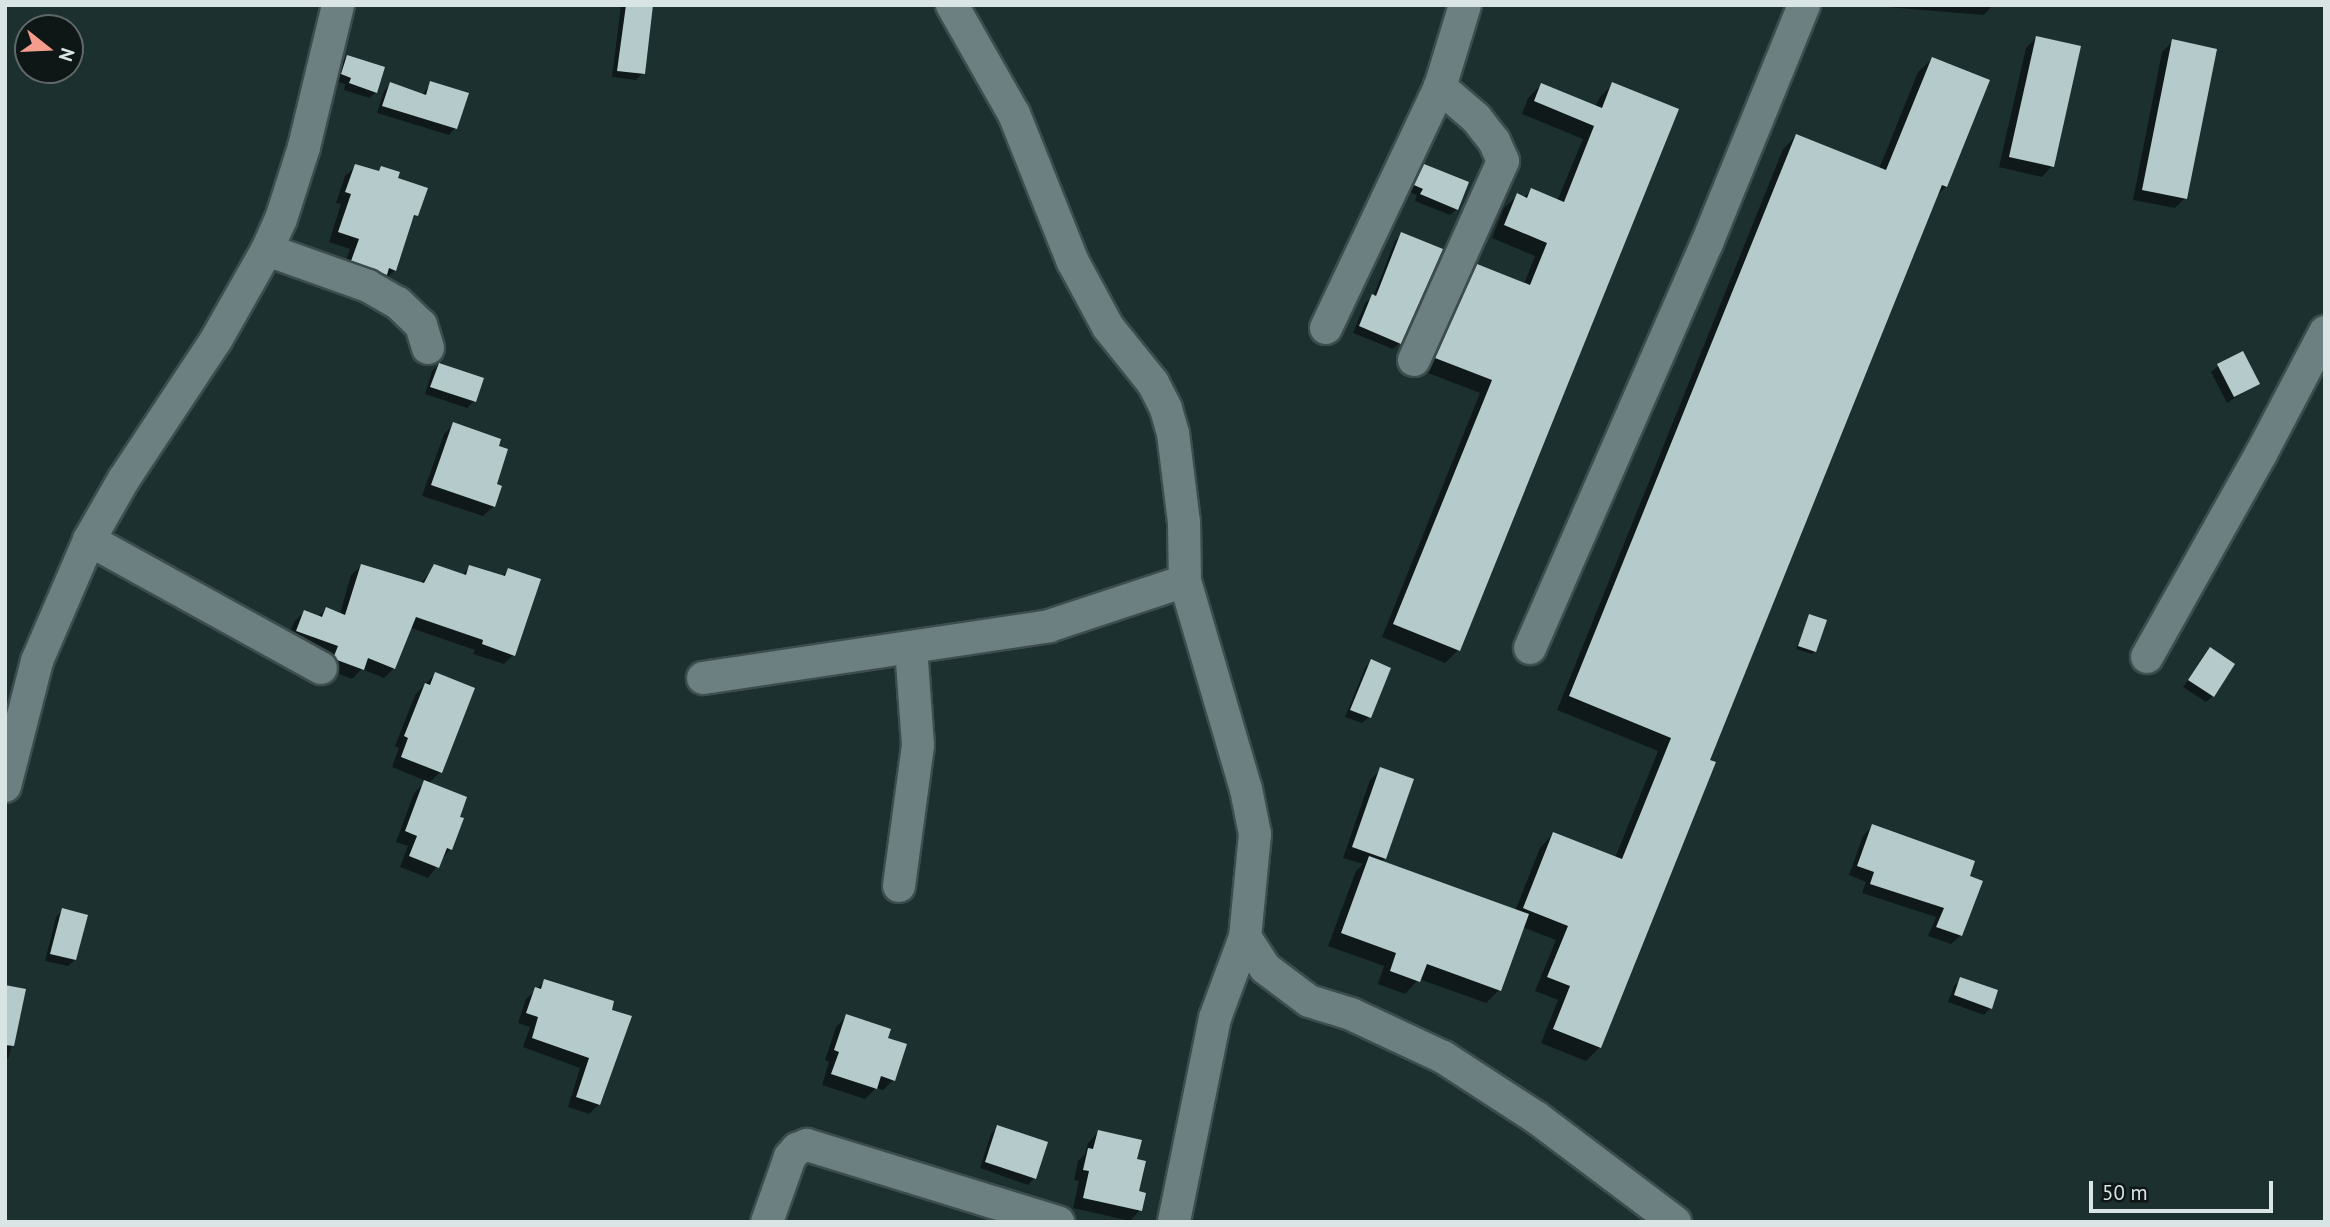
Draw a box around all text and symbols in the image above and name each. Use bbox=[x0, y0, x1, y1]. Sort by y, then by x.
north arrow bbox=[14, 14, 84, 84]
text: N bbox=[54, 45, 80, 65]
scale bar bbox=[2092, 1168, 2276, 1212]
text: 50 m bbox=[2102, 1179, 2148, 1206]

